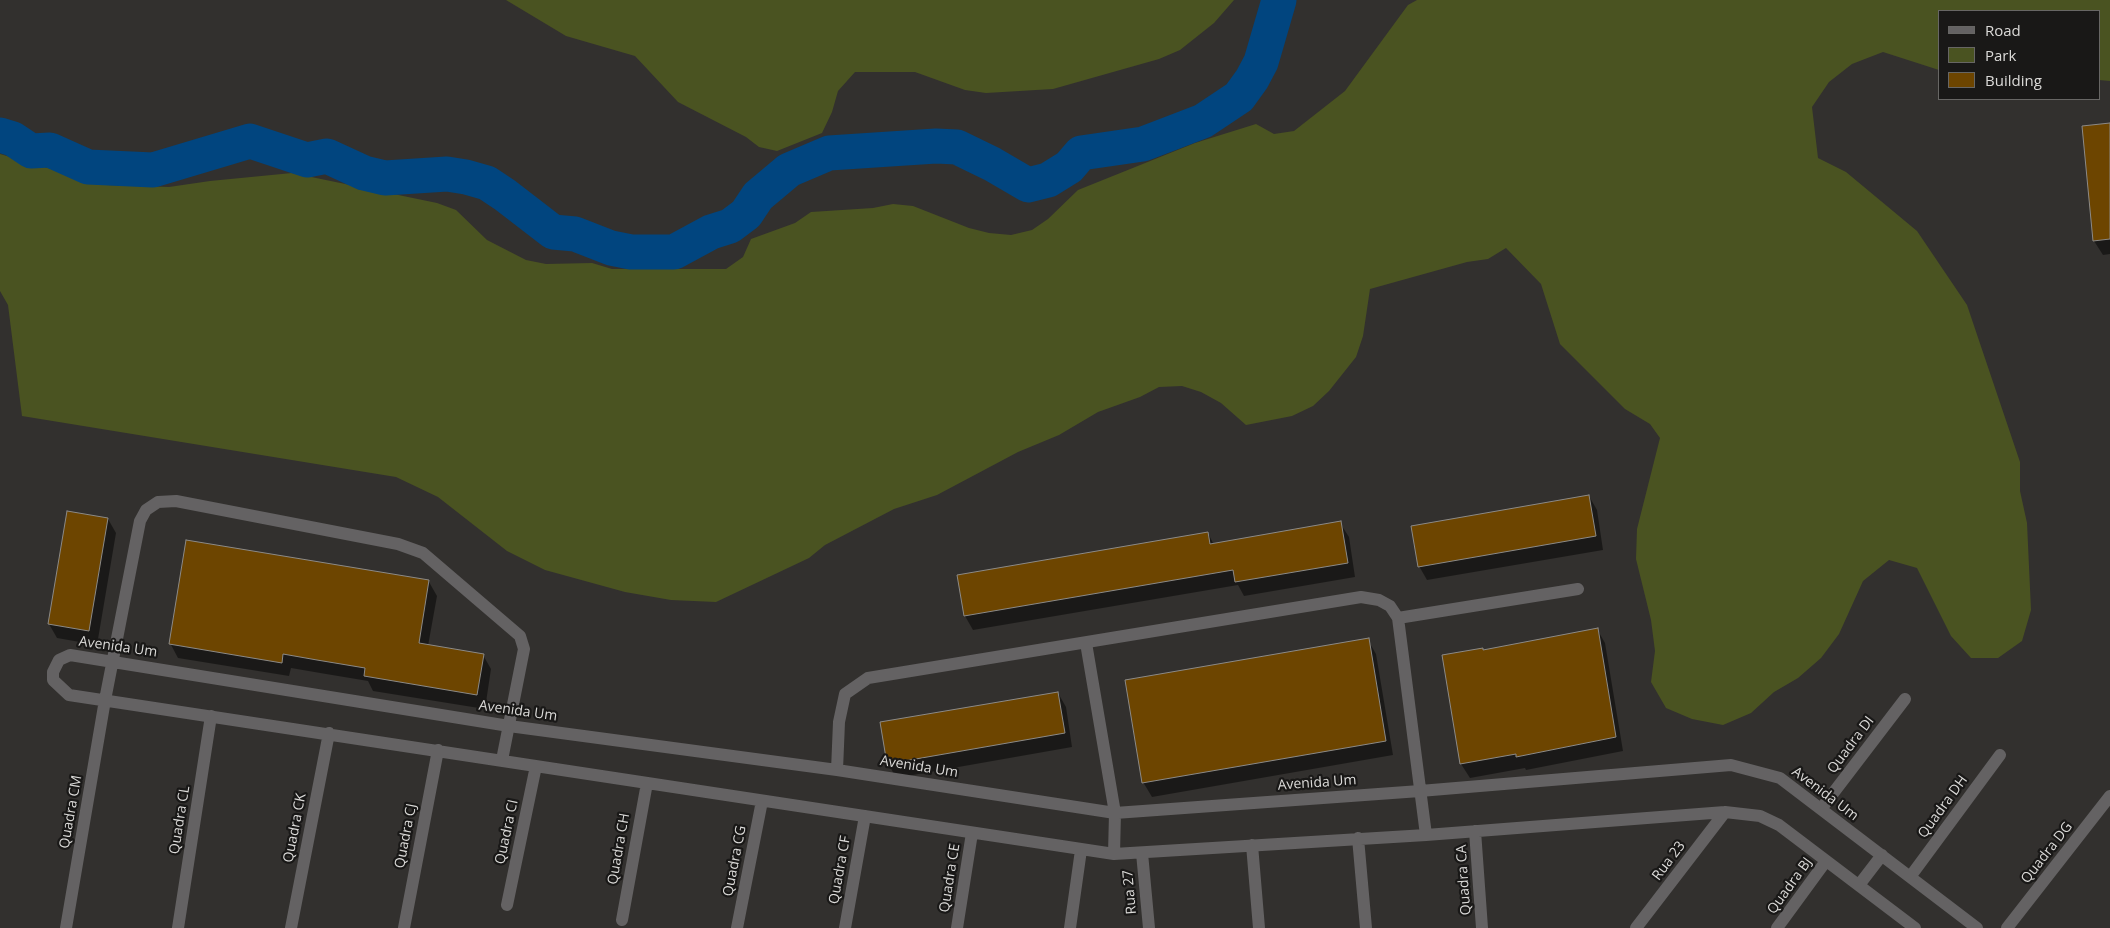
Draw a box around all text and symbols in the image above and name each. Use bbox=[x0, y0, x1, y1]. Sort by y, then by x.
legend bbox=[1938, 10, 2100, 100]
text: Road bbox=[1985, 20, 2021, 40]
text: Park bbox=[1985, 45, 2016, 65]
text: Building bbox=[1985, 70, 2042, 90]
street label: Avenida Um bbox=[78, 633, 158, 661]
street label: Avenida Um bbox=[478, 697, 558, 725]
street label: Quadra DI bbox=[1824, 713, 1878, 777]
street label: Avenida Um bbox=[879, 753, 959, 781]
street label: Avenida Um bbox=[1788, 764, 1862, 824]
street label: Avenida Um bbox=[1277, 772, 1357, 794]
street label: Quadra DH bbox=[1915, 772, 1971, 842]
street label: Quadra CM bbox=[56, 774, 86, 850]
street label: Quadra CL bbox=[166, 785, 194, 855]
street label: Quadra CK bbox=[280, 792, 310, 864]
street label: Quadra CI bbox=[492, 798, 522, 866]
street label: Quadra CJ bbox=[392, 802, 420, 870]
street label: Quadra CH bbox=[604, 812, 634, 886]
street label: Quadra DG bbox=[2018, 819, 2076, 887]
street label: Quadra CG bbox=[720, 824, 750, 898]
street label: Quadra CF bbox=[826, 835, 854, 905]
street label: Rua 23 bbox=[1649, 838, 1689, 884]
street label: Quadra CE bbox=[936, 842, 964, 914]
street label: Quadra CA bbox=[1453, 844, 1475, 916]
street label: Quadra BJ bbox=[1764, 854, 1816, 918]
street label: Rua 27 bbox=[1120, 869, 1140, 915]

